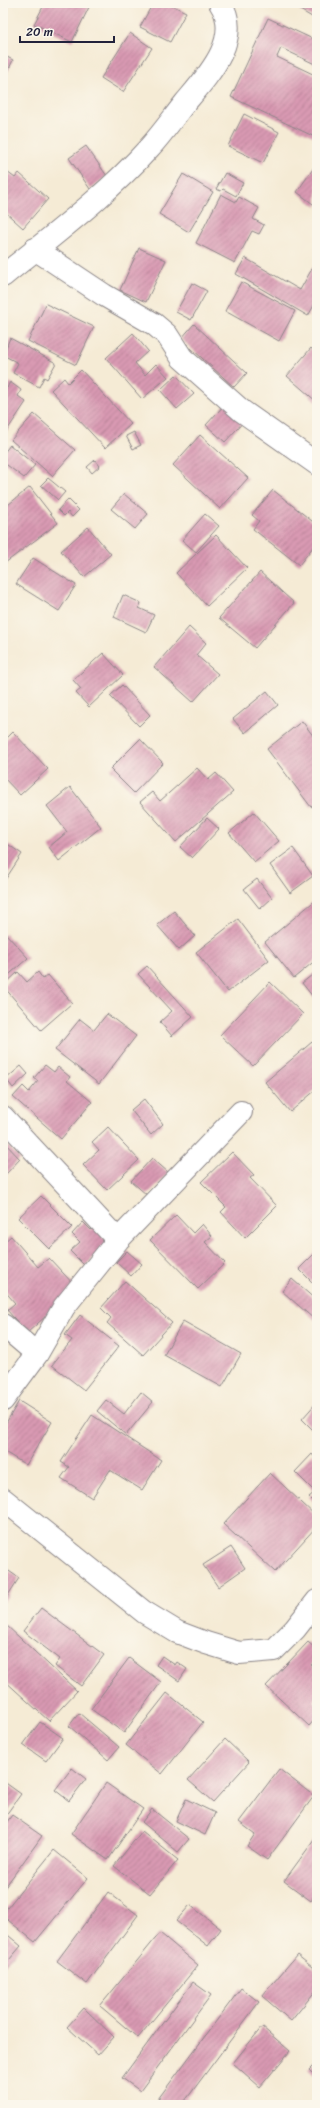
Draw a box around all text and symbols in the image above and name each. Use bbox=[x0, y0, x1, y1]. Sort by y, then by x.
scale bar bbox=[20, 18, 114, 44]
text: 20 m bbox=[26, 21, 53, 43]

